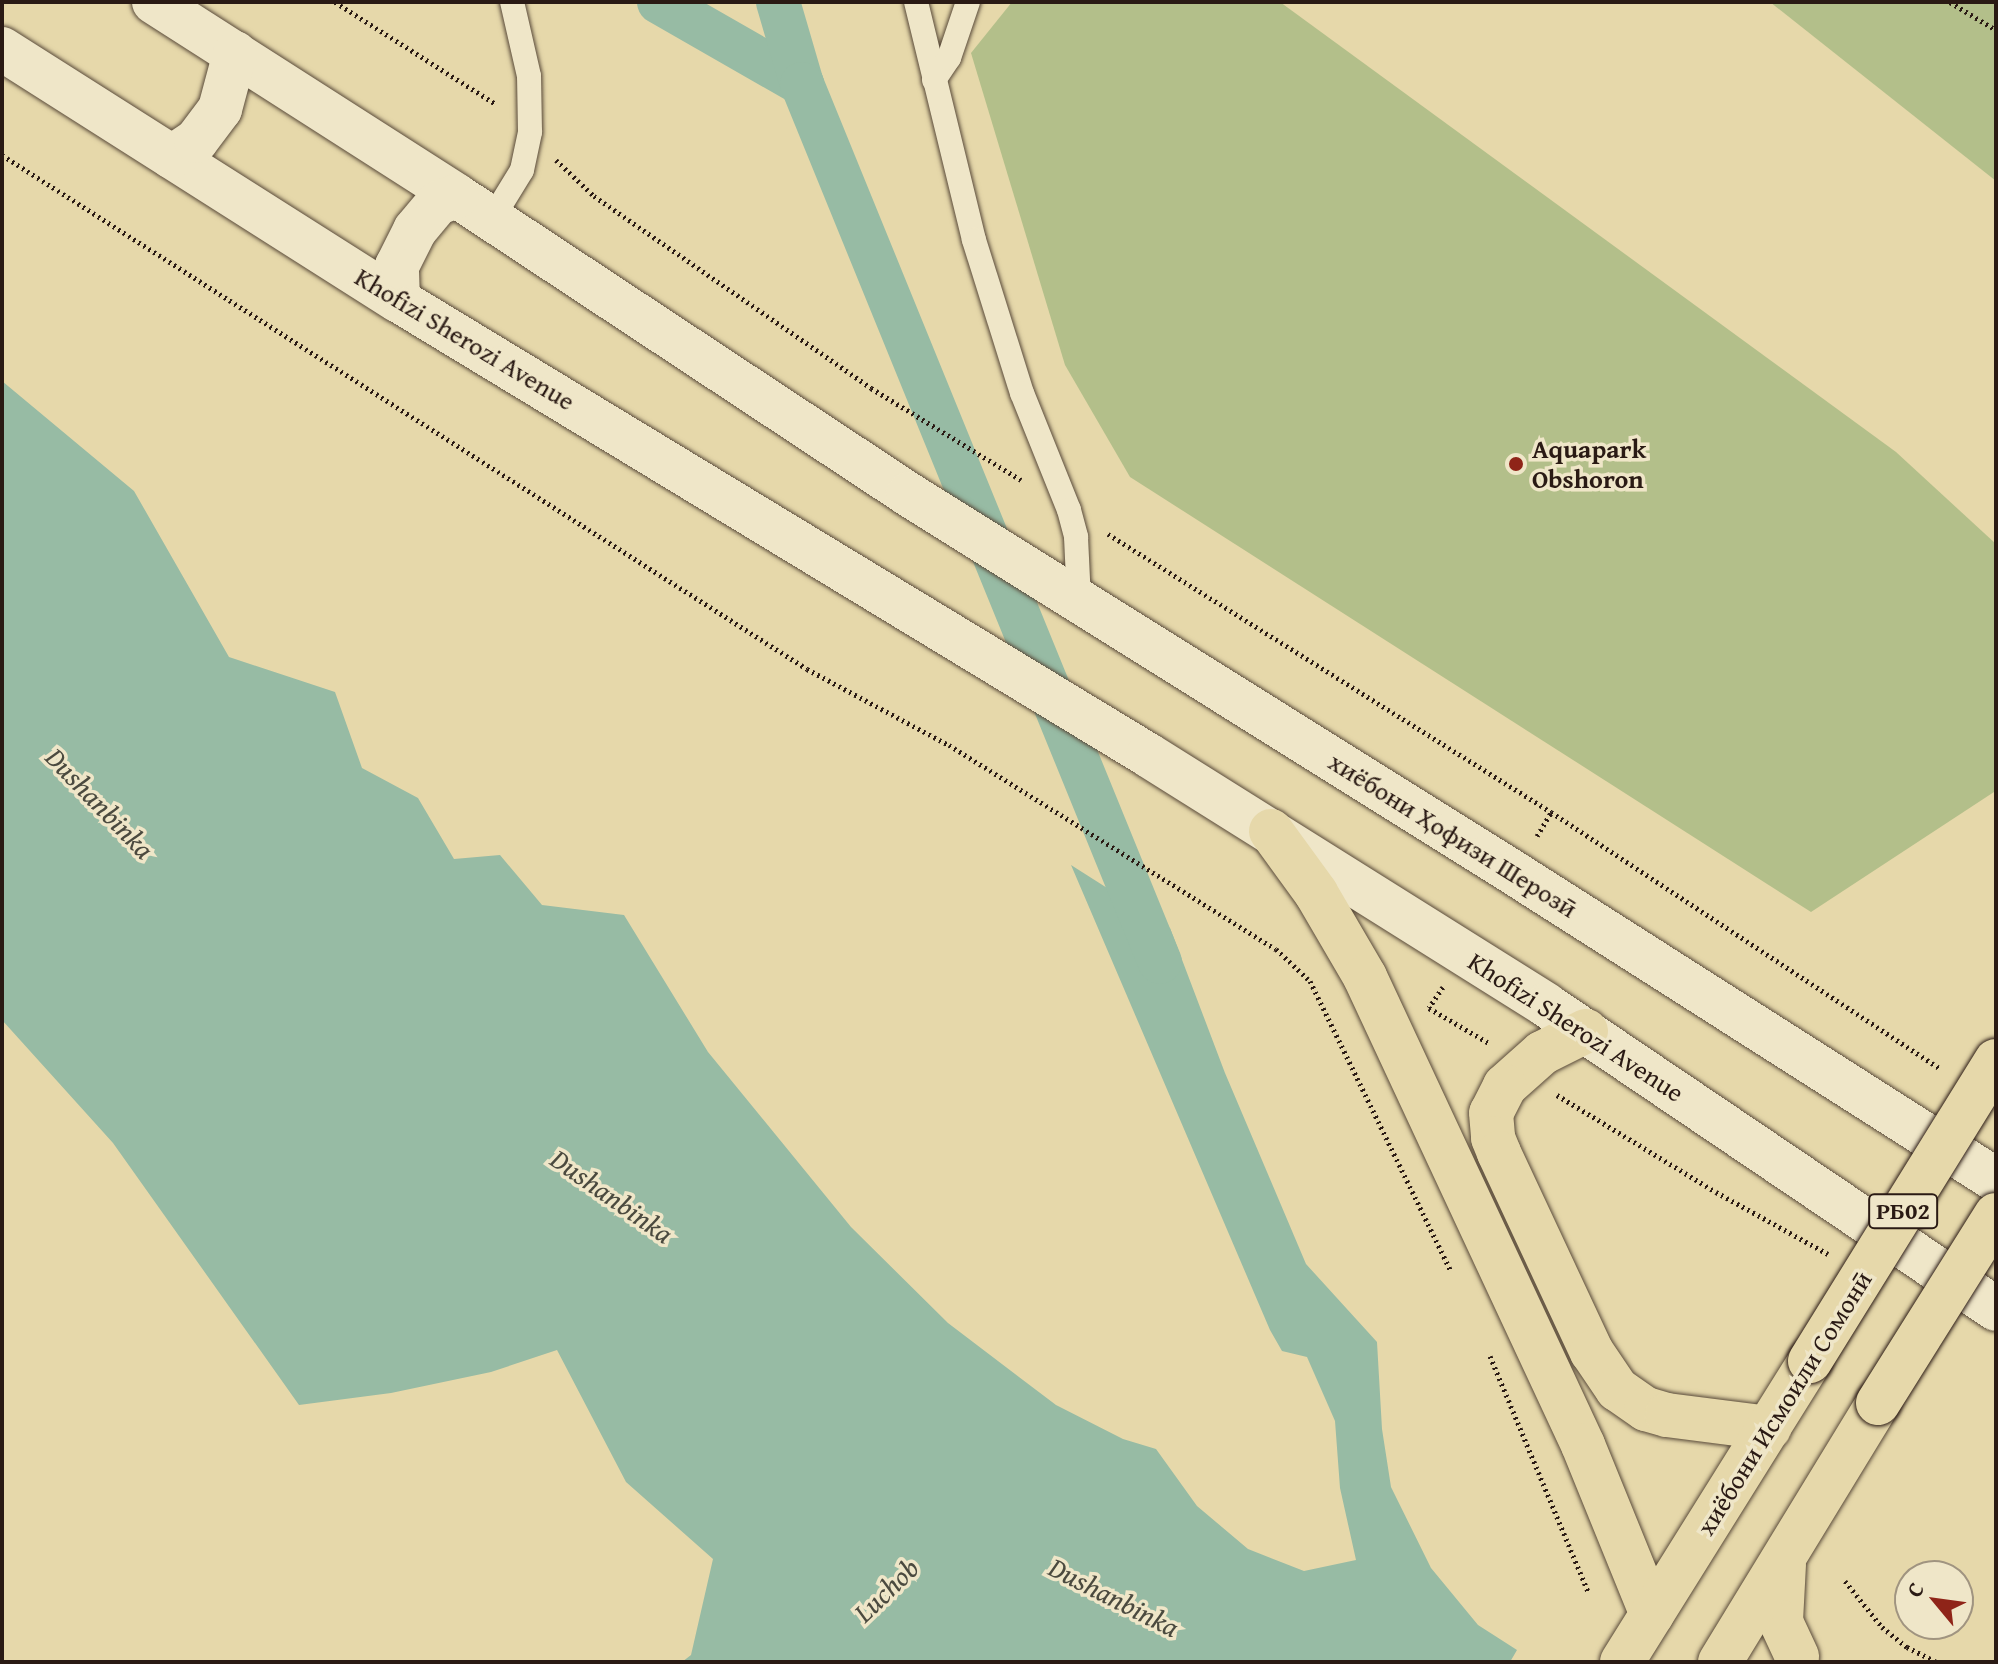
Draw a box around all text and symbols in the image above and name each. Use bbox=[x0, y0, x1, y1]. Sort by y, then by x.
street label: Khofizi Sherozi Avenue bbox=[350, 261, 580, 417]
place label: Aquapark Obshoron bbox=[1532, 433, 1646, 494]
marker: Aquapark Obshoron bbox=[1507, 455, 1525, 473]
water label: Dushanbinka bbox=[39, 740, 161, 866]
street label: хиёбони Ҳофизи Шерозӣ bbox=[1323, 746, 1583, 924]
street label: Khofizi Sherozi Avenue bbox=[1462, 946, 1690, 1108]
water label: Dushanbinka bbox=[544, 1142, 680, 1250]
road number: РБ02 bbox=[1867, 1191, 1939, 1231]
street label: хиёбони Исмоили Сомонӣ bbox=[1690, 1265, 1878, 1541]
water label: Dushanbinka bbox=[1043, 1550, 1185, 1644]
water label: Luchob bbox=[846, 1551, 926, 1629]
north arrow bbox=[1894, 1560, 1974, 1640]
text: С bbox=[1898, 1576, 1932, 1603]

